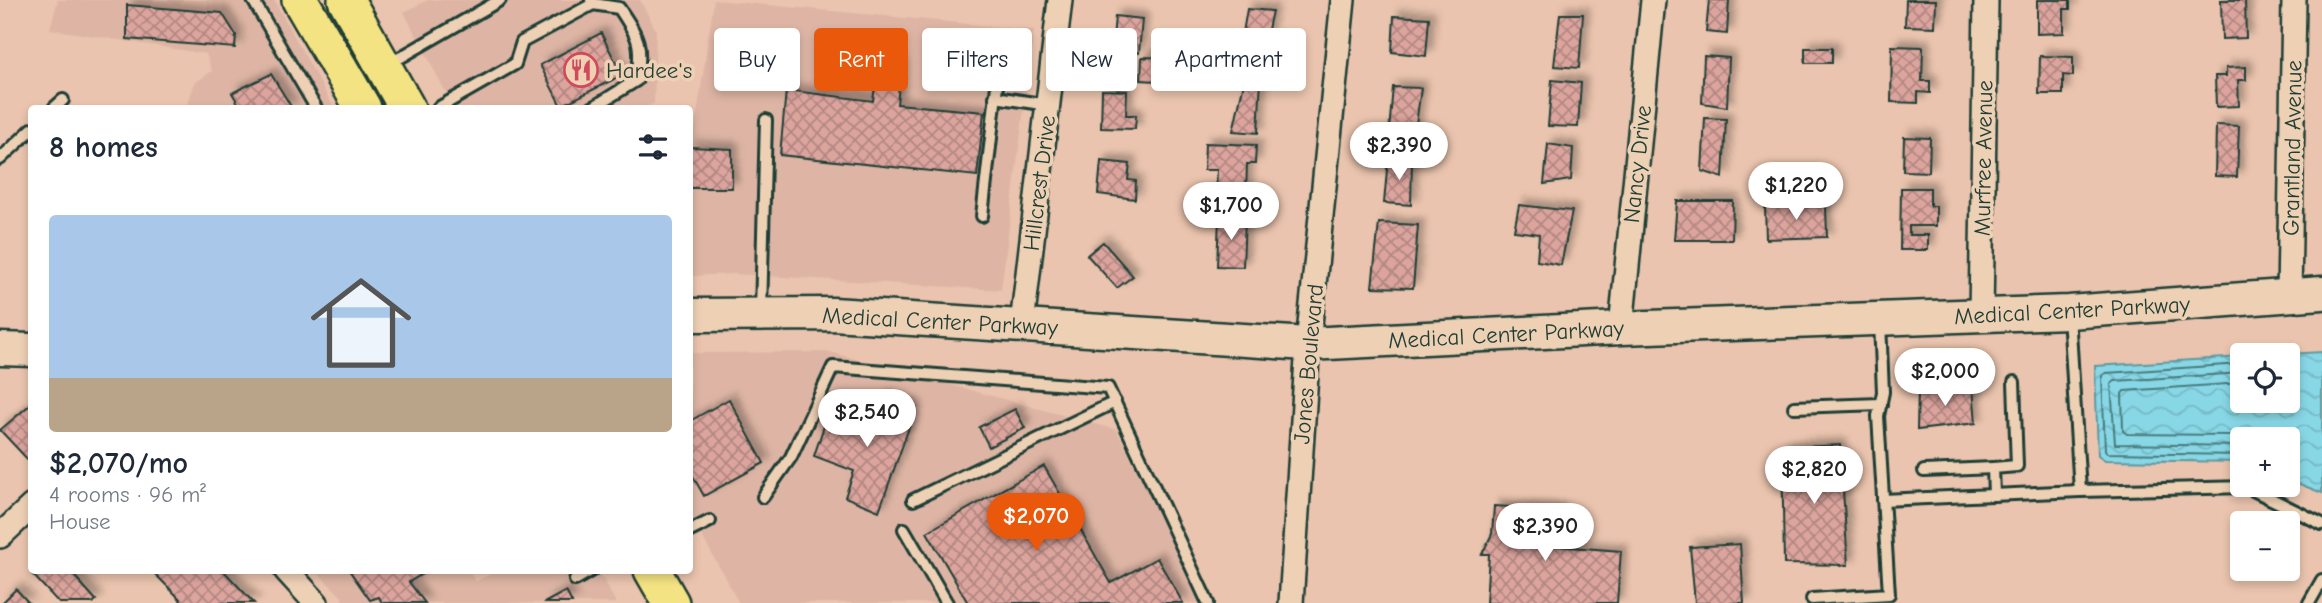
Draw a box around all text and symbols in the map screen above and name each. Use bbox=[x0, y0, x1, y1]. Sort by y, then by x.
chip: Buy bbox=[714, 28, 800, 91]
chip: Rent bbox=[814, 28, 908, 91]
chip: Filters bbox=[922, 28, 1032, 91]
chip: New bbox=[1046, 28, 1137, 91]
chip: Apartment bbox=[1151, 28, 1306, 91]
restaurant icon: Hardee's bbox=[562, 51, 600, 89]
place label: Hardee's bbox=[606, 57, 692, 84]
street label: Grantland Avenue bbox=[2277, 60, 2308, 236]
street label: Murfree Avenue bbox=[1969, 80, 1998, 236]
street label: Nancy Drive bbox=[1618, 104, 1657, 224]
street label: Hillcrest Drive bbox=[1018, 114, 1061, 252]
pin: $2,390 bbox=[1342, 122, 1456, 182]
icon: filters bbox=[634, 128, 672, 166]
text: 8 homes bbox=[49, 130, 158, 165]
text: $2,390 bbox=[1366, 131, 1432, 158]
pin: $1,220 bbox=[1739, 162, 1853, 222]
text: $1,220 bbox=[1764, 171, 1828, 198]
pin: $1,700 bbox=[1174, 182, 1288, 242]
text: $1,700 bbox=[1199, 191, 1263, 218]
icon: home bbox=[298, 260, 424, 386]
street label: Jones Boulevard bbox=[1288, 283, 1329, 445]
street label: Medical Center Parkway bbox=[1953, 291, 2191, 330]
street label: Medical Center Parkway bbox=[821, 302, 1059, 341]
street label: Medical Center Parkway bbox=[1387, 315, 1625, 354]
map controls bbox=[2230, 343, 2300, 581]
button: locate bbox=[2230, 343, 2300, 413]
pin: $2,000 bbox=[1888, 348, 2002, 408]
text: $2,000 bbox=[1910, 357, 1980, 384]
pin: $2,540 bbox=[810, 390, 924, 449]
text: $2,540 bbox=[834, 398, 900, 425]
button: + bbox=[2230, 427, 2300, 497]
text: $2,070/mo bbox=[49, 446, 188, 481]
pin: $2,820 bbox=[1757, 447, 1871, 506]
text: $2,820 bbox=[1781, 455, 1847, 482]
text: 4 rooms · 96 m² bbox=[49, 481, 206, 508]
pin: $2,070 bbox=[979, 494, 1093, 553]
text: $2,070 bbox=[1003, 502, 1069, 529]
pin: $2,390 bbox=[1488, 504, 1602, 563]
text: House bbox=[49, 508, 111, 535]
button: − bbox=[2230, 511, 2300, 581]
text: $2,390 bbox=[1512, 512, 1578, 539]

